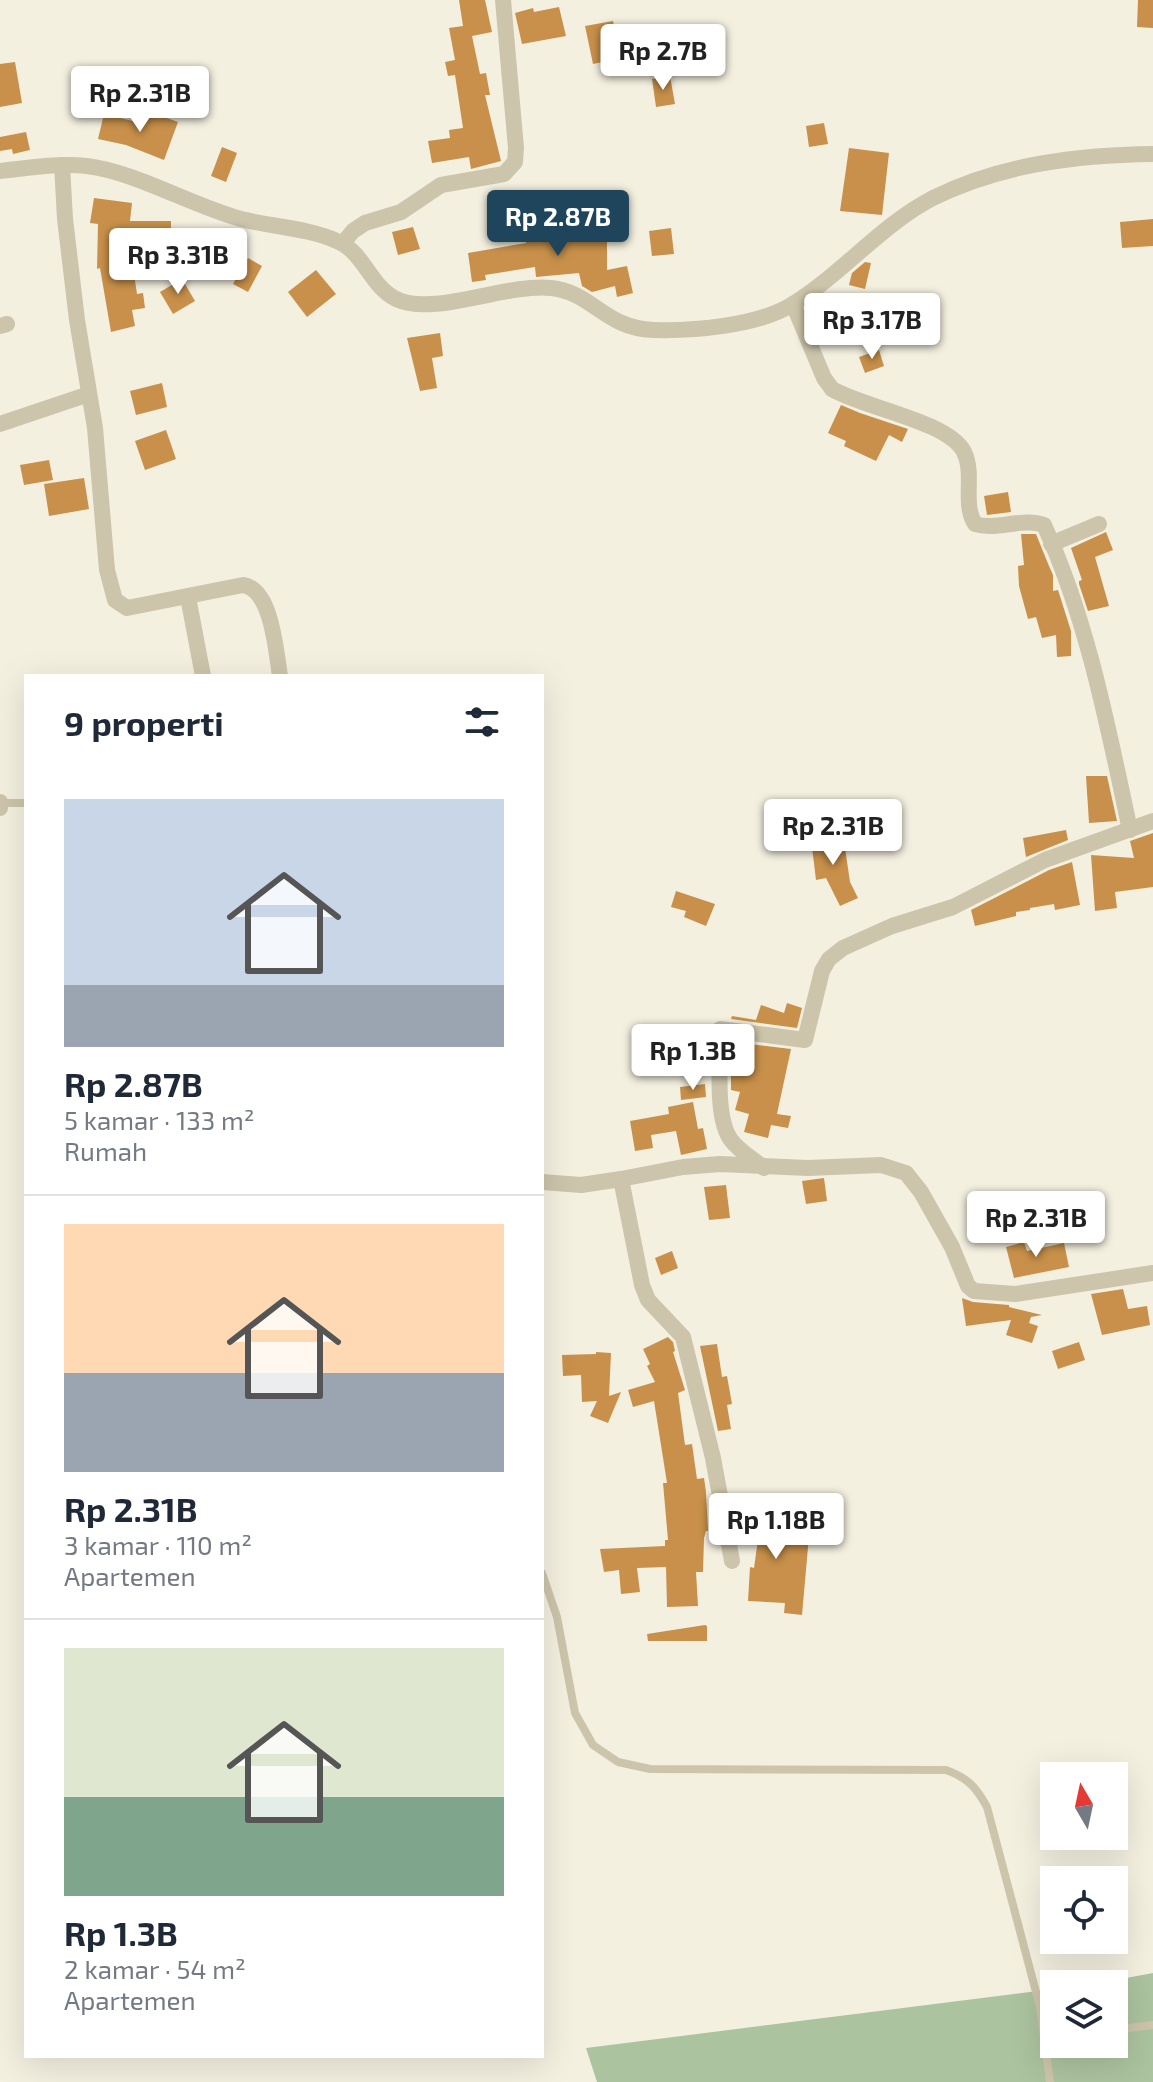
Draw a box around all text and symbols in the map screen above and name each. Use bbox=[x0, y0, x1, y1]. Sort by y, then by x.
pin: Rp 2.7B bbox=[589, 24, 737, 92]
text: Rp 2.7B bbox=[618, 34, 708, 65]
pin: Rp 2.31B bbox=[57, 66, 223, 134]
text: Rp 2.31B bbox=[89, 76, 191, 107]
pin: Rp 2.87B bbox=[475, 190, 641, 258]
text: Rp 2.87B bbox=[505, 200, 611, 231]
pin: Rp 3.31B bbox=[95, 228, 261, 296]
text: Rp 3.31B bbox=[127, 238, 229, 269]
pin: Rp 3.17B bbox=[789, 293, 955, 361]
text: Rp 3.17B bbox=[822, 303, 922, 334]
icon: filters bbox=[460, 700, 504, 744]
text: 9 properti bbox=[64, 702, 224, 743]
pin: Rp 2.31B bbox=[750, 799, 916, 867]
text: Rp 2.31B bbox=[782, 809, 884, 840]
icon: home bbox=[212, 851, 356, 995]
pin: Rp 1.3B bbox=[619, 1024, 767, 1092]
text: Rp 1.3B bbox=[650, 1034, 737, 1065]
text: Rp 2.87B bbox=[64, 1063, 203, 1104]
text: 5 kamar · 133 m² bbox=[64, 1104, 255, 1135]
text: Rumah bbox=[64, 1135, 147, 1166]
pin: Rp 2.31B bbox=[953, 1191, 1119, 1259]
text: Rp 2.31B bbox=[985, 1201, 1087, 1232]
icon: home bbox=[212, 1276, 356, 1420]
text: Rp 2.31B bbox=[64, 1488, 198, 1529]
pin: Rp 1.18B bbox=[693, 1493, 859, 1561]
text: Rp 1.18B bbox=[727, 1503, 825, 1534]
text: 3 kamar · 110 m² bbox=[64, 1529, 252, 1560]
text: Apartemen bbox=[64, 1560, 196, 1591]
icon: home bbox=[212, 1700, 356, 1844]
north arrow bbox=[1040, 1762, 1128, 1850]
map controls bbox=[1040, 1762, 1128, 2058]
button: locate bbox=[1040, 1866, 1128, 1954]
text: Rp 1.3B bbox=[64, 1912, 178, 1953]
text: 2 kamar · 54 m² bbox=[64, 1953, 246, 1984]
button: layers bbox=[1040, 1970, 1128, 2058]
text: Apartemen bbox=[64, 1984, 196, 2015]

